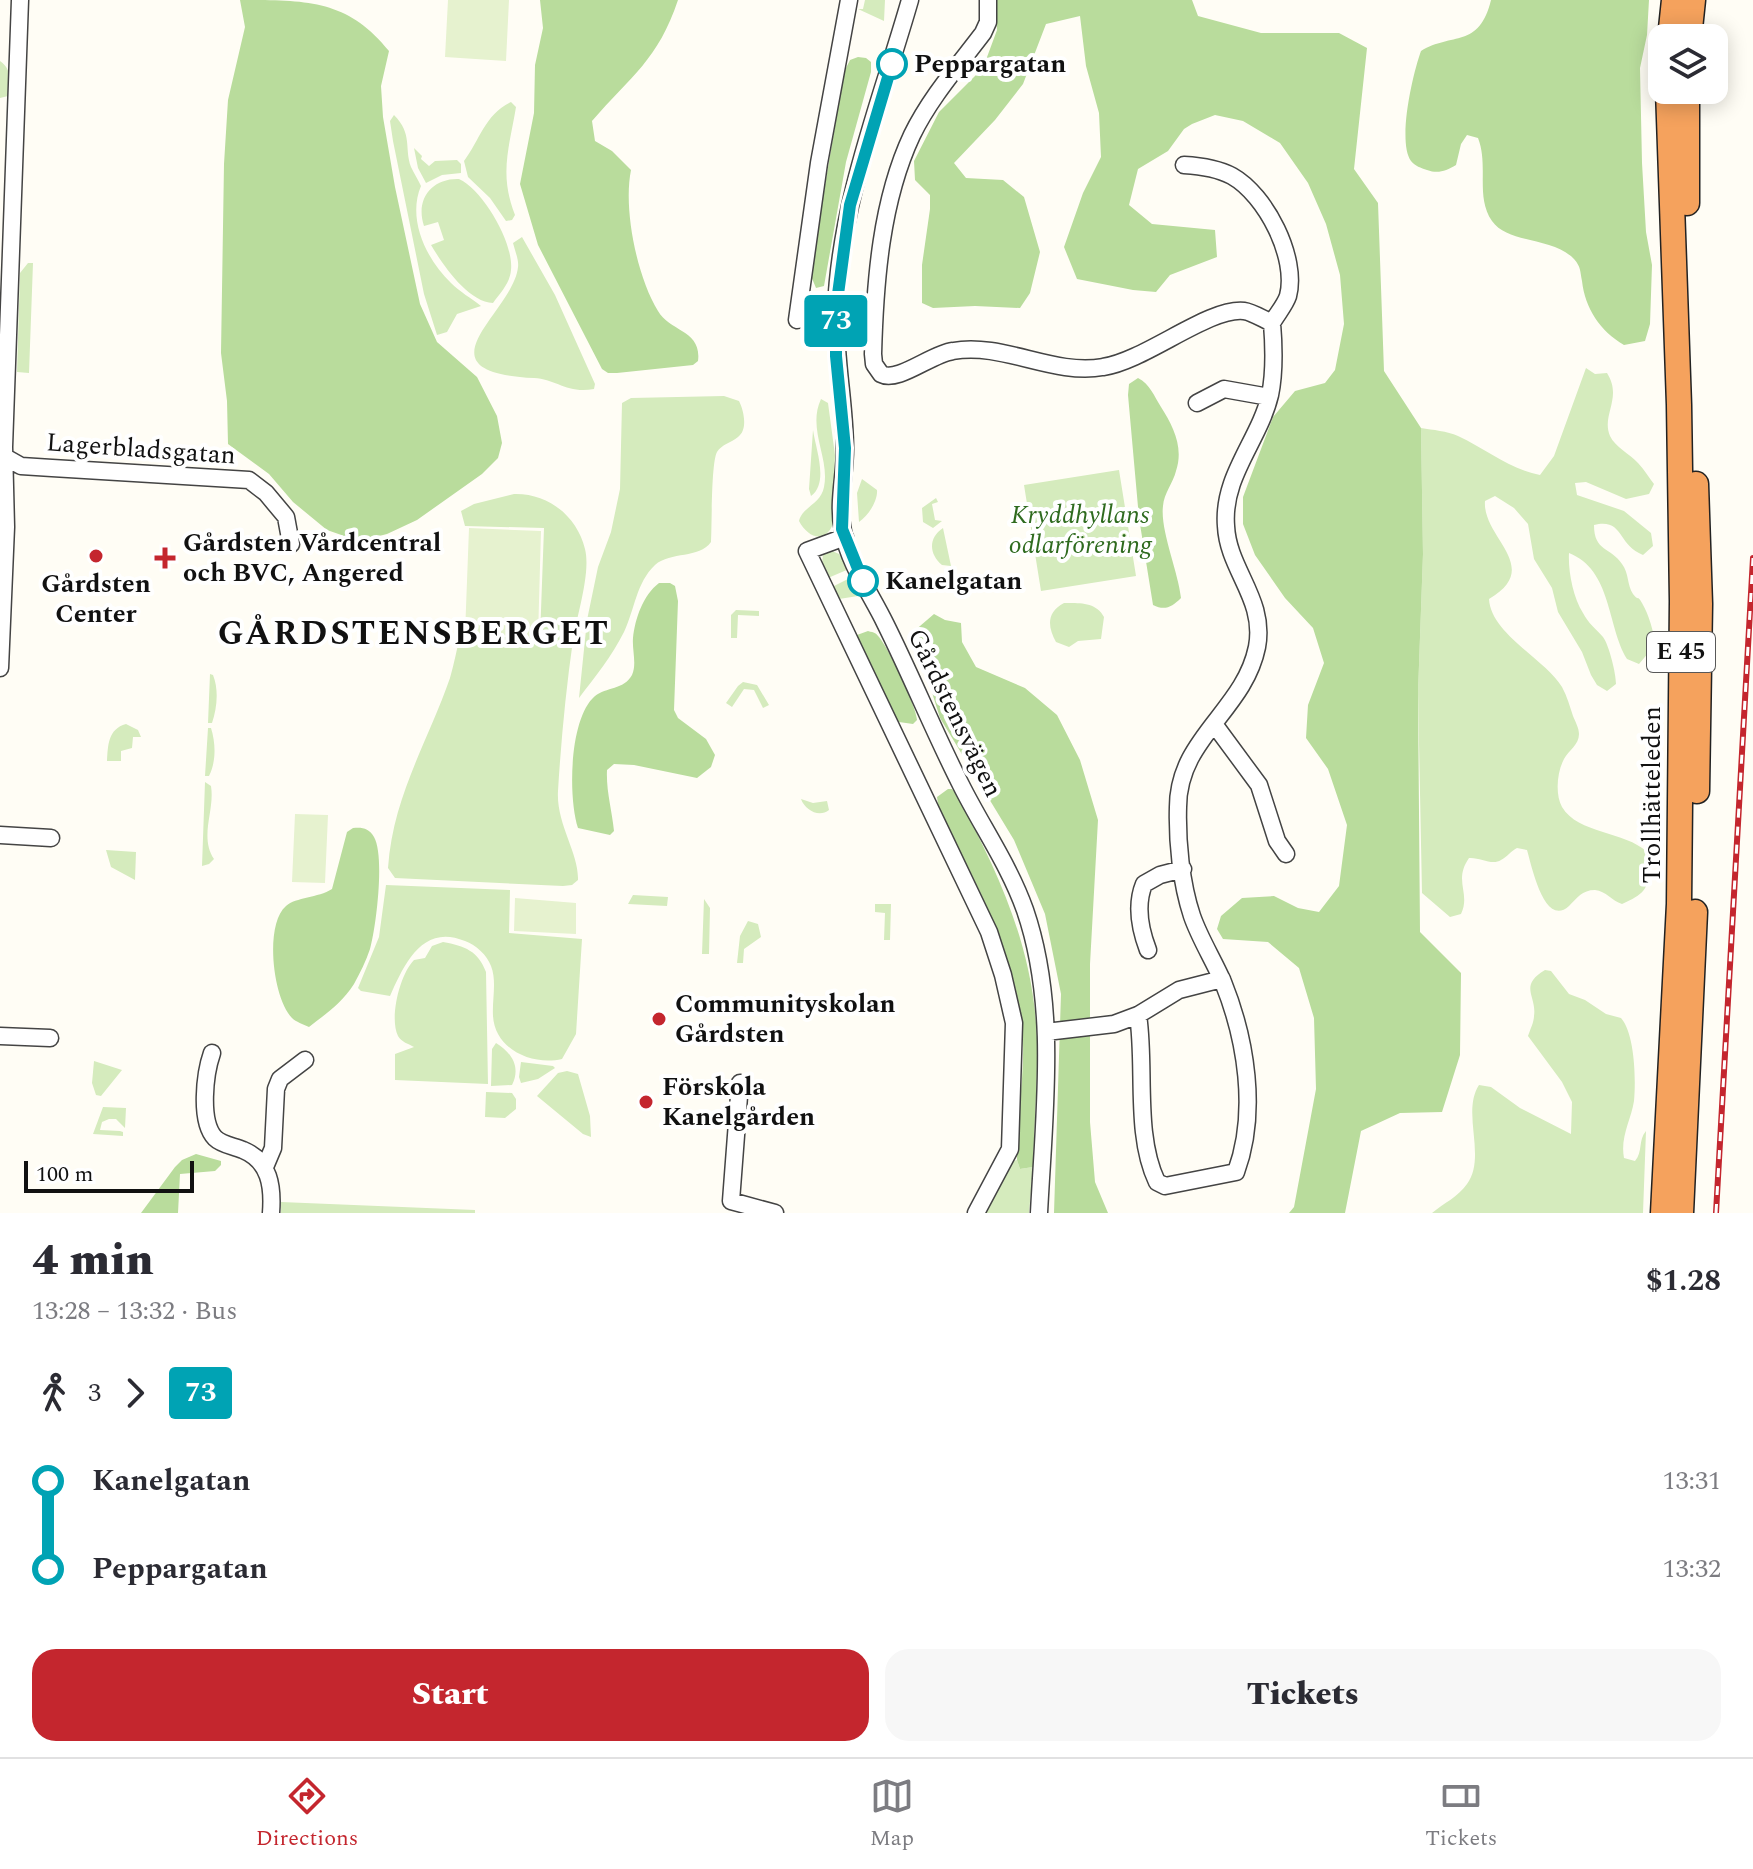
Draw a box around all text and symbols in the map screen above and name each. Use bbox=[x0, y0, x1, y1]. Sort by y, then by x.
map controls bbox=[1648, 24, 1728, 104]
button: layers bbox=[1648, 24, 1728, 104]
place label: Peppargatan bbox=[914, 44, 1066, 84]
marker: Peppargatan bbox=[877, 49, 907, 79]
line badge: 73 bbox=[800, 295, 872, 347]
text: 73 bbox=[820, 299, 852, 342]
street label: Lagerbladsgatan bbox=[45, 422, 237, 476]
park label: Kryddhyllans odlarförening bbox=[1008, 495, 1153, 565]
place label: Gårdsten Vårdcentral och BVC, Angered bbox=[183, 523, 441, 593]
marker: Gårdsten Center bbox=[87, 547, 105, 565]
marker: Gårdsten Vårdcentral och BVC, Angered bbox=[154, 547, 176, 569]
place label: Kanelgatan bbox=[885, 561, 1022, 601]
place label: Gårdsten Center bbox=[41, 564, 151, 634]
marker: Kanelgatan bbox=[848, 566, 878, 596]
district label: GÅRDSTENSBERGET bbox=[218, 608, 610, 660]
street label: Gårdstensvägen bbox=[897, 622, 1013, 804]
road number: E 45 bbox=[1647, 632, 1715, 672]
street label: Trollhätteleden bbox=[1632, 706, 1672, 884]
place label: Communityskolan Gårdsten bbox=[675, 984, 896, 1054]
marker: Communityskolan Gårdsten bbox=[650, 1010, 668, 1028]
place label: Förskola Kanelgården bbox=[662, 1067, 815, 1137]
marker: Förskola Kanelgården bbox=[637, 1093, 655, 1111]
scale bar bbox=[24, 1157, 194, 1193]
text: 100 m bbox=[36, 1158, 93, 1191]
text: 4 min bbox=[32, 1227, 154, 1294]
text: $1.28 bbox=[1646, 1258, 1721, 1304]
text: 13:28 – 13:32 · Bus bbox=[32, 1291, 237, 1331]
icon: walk bbox=[32, 1371, 76, 1415]
icon: forward bbox=[113, 1371, 157, 1415]
text: 73 bbox=[185, 1371, 216, 1414]
text: 3 bbox=[88, 1373, 101, 1413]
text: Kanelgatan bbox=[92, 1458, 251, 1504]
text: 13:31 bbox=[1662, 1461, 1721, 1501]
text: Peppargatan bbox=[92, 1546, 268, 1592]
text: 13:32 bbox=[1662, 1549, 1721, 1589]
button: Start bbox=[32, 1649, 869, 1741]
button: Tickets bbox=[885, 1649, 1721, 1741]
tab: Directions bbox=[256, 1774, 358, 1855]
tab: Map bbox=[870, 1774, 914, 1855]
tab: Tickets bbox=[1425, 1774, 1497, 1855]

